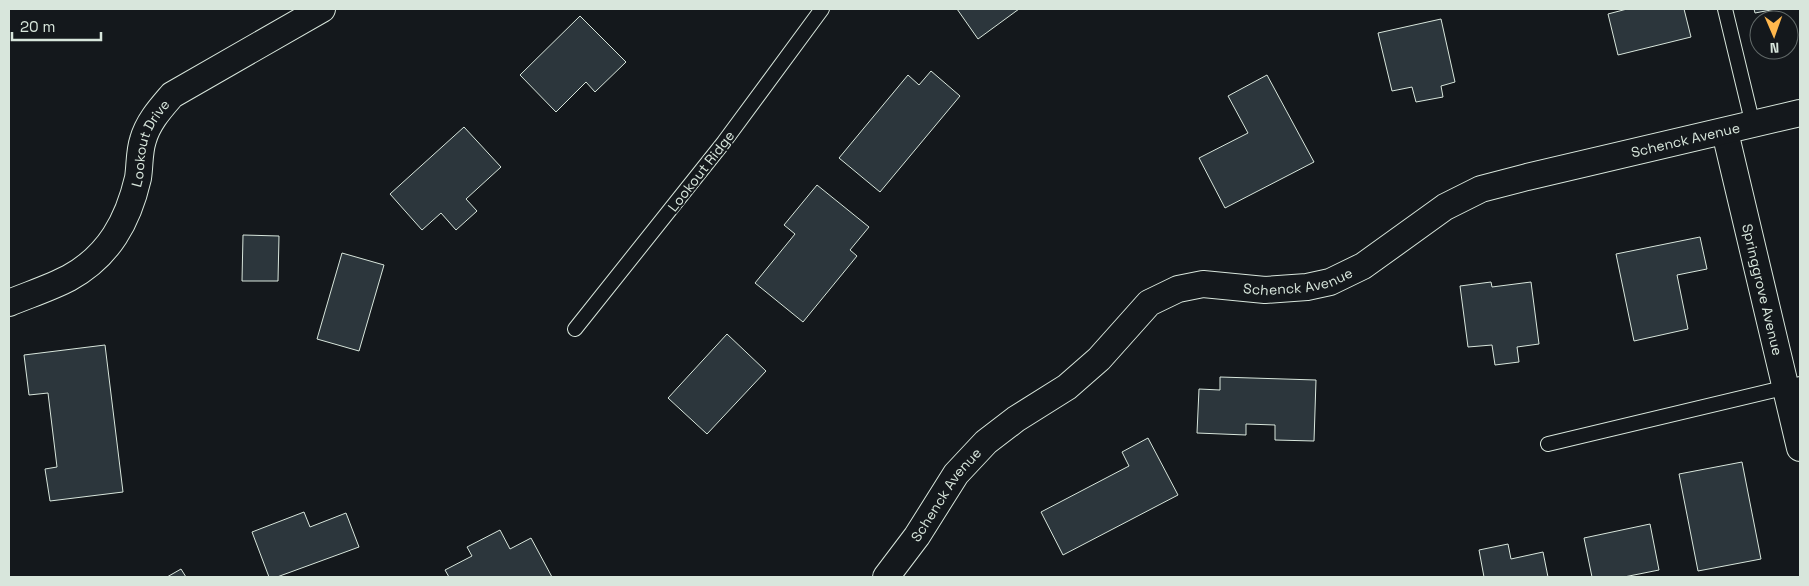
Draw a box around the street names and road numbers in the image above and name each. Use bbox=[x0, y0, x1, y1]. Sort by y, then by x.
street label: Lookout Drive bbox=[127, 96, 173, 189]
street label: Schenck Avenue bbox=[1629, 118, 1742, 161]
street label: Lookout Ridge bbox=[664, 127, 738, 215]
street label: Springgrove Avenue bbox=[1738, 222, 1787, 357]
street label: Schenck Avenue bbox=[1242, 263, 1355, 299]
street label: Schenck Avenue bbox=[907, 444, 985, 545]

